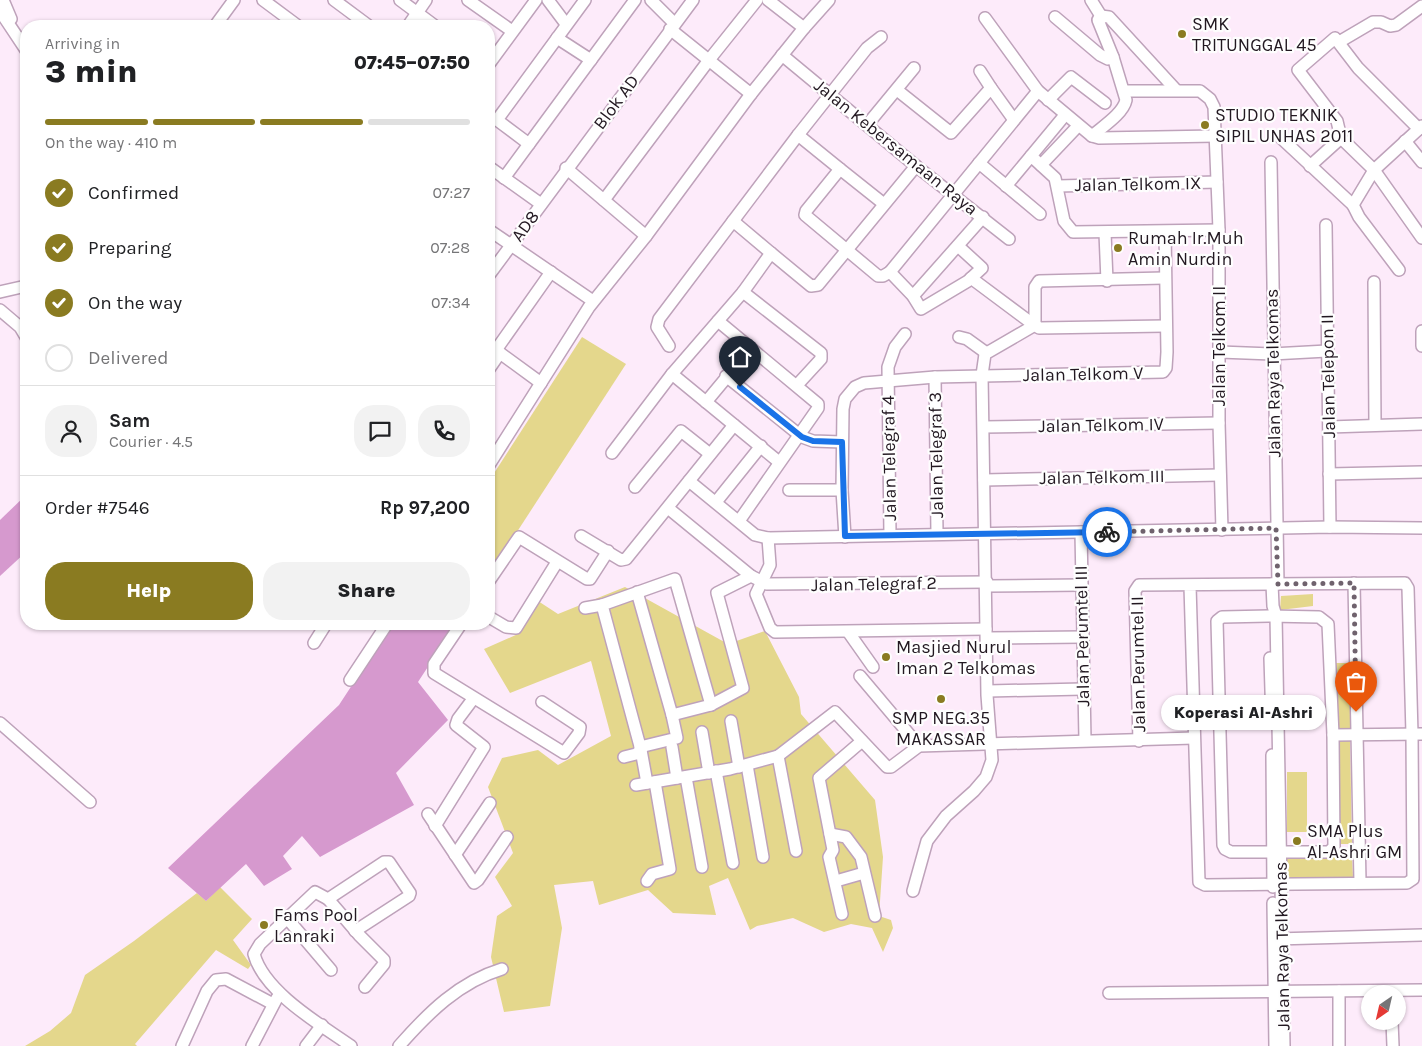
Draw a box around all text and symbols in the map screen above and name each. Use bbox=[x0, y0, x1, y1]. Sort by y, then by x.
place label: SMK TRITUNGGAL 45 bbox=[1192, 13, 1317, 56]
marker: SMK TRITUNGGAL 45 bbox=[1176, 28, 1188, 40]
text: Arriving in bbox=[45, 34, 120, 53]
text: 07:45–07:50 bbox=[354, 52, 470, 74]
text: 3 min bbox=[45, 53, 138, 90]
street label: Blok AD bbox=[588, 70, 644, 134]
street label: Jalan Kebersamaan Raya bbox=[810, 74, 982, 220]
place label: STUDIO TEKNIK SIPIL UNHAS 2011 bbox=[1215, 104, 1353, 147]
marker: STUDIO TEKNIK SIPIL UNHAS 2011 bbox=[1199, 119, 1211, 131]
text: On the way · 410 m bbox=[45, 133, 177, 152]
street label: Jalan Telkom IX bbox=[1074, 172, 1202, 196]
icon: check bbox=[45, 179, 73, 207]
text: Confirmed bbox=[88, 182, 179, 204]
text: 07:27 bbox=[433, 183, 470, 202]
street label: AD8 bbox=[506, 206, 544, 246]
place label: Rumah Ir.Muh Amin Nurdin bbox=[1128, 227, 1244, 270]
icon: check bbox=[45, 234, 73, 262]
text: Preparing bbox=[88, 237, 171, 259]
text: 07:28 bbox=[430, 238, 470, 257]
marker: Rumah Ir.Muh Amin Nurdin bbox=[1112, 242, 1124, 254]
street label: Jalan Telkom II bbox=[1208, 286, 1230, 406]
street label: Jalan Raya Telkomas bbox=[1261, 288, 1285, 458]
icon: check bbox=[45, 289, 73, 317]
text: On the way bbox=[88, 292, 182, 314]
text: 07:34 bbox=[431, 293, 470, 312]
street label: Jalan Telepon II bbox=[1316, 314, 1340, 438]
pin bbox=[719, 336, 761, 387]
icon: home bbox=[726, 343, 754, 371]
text: Delivered bbox=[88, 347, 168, 369]
street label: Jalan Telkom V bbox=[1023, 362, 1143, 386]
street label: Jalan Telegraf 3 bbox=[924, 392, 948, 518]
street label: Jalan Telegraf 4 bbox=[877, 395, 901, 521]
button: person bbox=[45, 405, 97, 457]
button: chat bbox=[354, 405, 406, 457]
button: phone bbox=[418, 405, 470, 457]
text: Sam bbox=[109, 410, 150, 432]
street label: Jalan Telkom IV bbox=[1038, 413, 1164, 437]
text: Courier · 4.5 bbox=[109, 432, 193, 451]
street label: Jalan Telkom III bbox=[1039, 465, 1165, 489]
text: Order #7546 bbox=[45, 497, 150, 519]
text: Rp 97,200 bbox=[380, 497, 470, 519]
courier bbox=[1082, 507, 1132, 557]
icon: bike bbox=[1093, 518, 1121, 546]
button: Help bbox=[45, 562, 253, 620]
button: Share bbox=[263, 562, 470, 620]
street label: Jalan Perumtel III bbox=[1070, 565, 1094, 707]
street label: Jalan Telegraf 2 bbox=[811, 572, 937, 596]
street label: Jalan Perumtel II bbox=[1126, 596, 1150, 732]
place label: Masjied Nurul Iman 2 Telkomas bbox=[896, 636, 1036, 679]
marker: Masjied Nurul Iman 2 Telkomas bbox=[880, 651, 892, 663]
pin bbox=[1335, 661, 1377, 712]
icon: bag bbox=[1342, 668, 1370, 696]
marker: SMP NEG.35 MAKASSAR bbox=[935, 693, 947, 705]
callout: Koperasi Al-Ashri bbox=[1161, 694, 1326, 730]
text: Koperasi Al-Ashri bbox=[1174, 703, 1313, 722]
place label: SMP NEG.35 MAKASSAR bbox=[892, 707, 990, 750]
place label: SMA Plus Al-Ashri GM bbox=[1307, 820, 1402, 863]
marker: SMA Plus Al-Ashri GM bbox=[1291, 835, 1303, 847]
street label: Jalan Raya Telkomas bbox=[1270, 861, 1294, 1031]
place label: Fams Pool Lanraki bbox=[274, 904, 358, 947]
marker: Fams Pool Lanraki bbox=[258, 919, 270, 931]
north arrow bbox=[1361, 985, 1406, 1030]
map controls bbox=[1361, 985, 1406, 1030]

